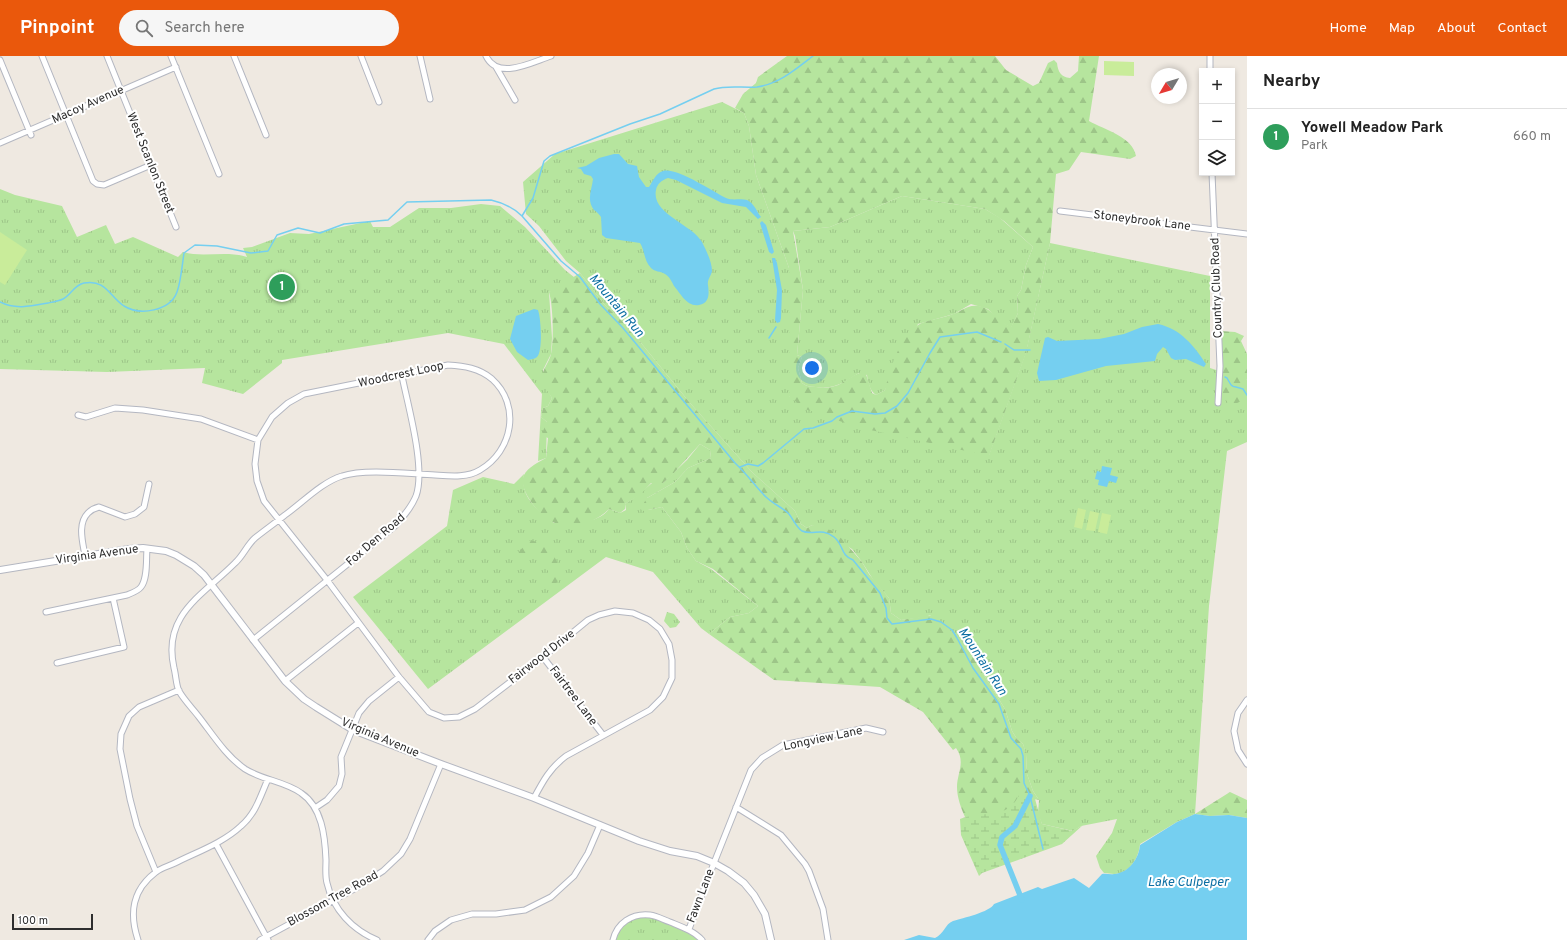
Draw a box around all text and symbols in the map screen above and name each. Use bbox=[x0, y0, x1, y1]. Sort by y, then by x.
search box bbox=[119, 10, 399, 46]
text: Pinpoint bbox=[20, 16, 95, 40]
icon: search bbox=[133, 17, 155, 39]
text: Search here bbox=[165, 19, 245, 38]
text: Home bbox=[1330, 20, 1367, 37]
text: Map bbox=[1389, 20, 1415, 37]
text: About bbox=[1437, 20, 1476, 37]
text: Contact bbox=[1498, 20, 1547, 37]
north arrow bbox=[1151, 68, 1187, 104]
map controls bbox=[1199, 68, 1235, 176]
button: + bbox=[1199, 68, 1235, 104]
text: Nearby bbox=[1263, 71, 1320, 93]
street label: Macoy Avenue bbox=[49, 82, 127, 128]
button: − bbox=[1199, 104, 1235, 140]
street label: West Scanlon Street bbox=[122, 110, 178, 216]
text: Yowell Meadow Park bbox=[1301, 119, 1443, 138]
text: 1 bbox=[1273, 129, 1279, 145]
text: 660 m bbox=[1513, 129, 1551, 145]
text: Park bbox=[1301, 138, 1328, 154]
button: layers bbox=[1199, 140, 1235, 176]
street label: Stoneybrook Lane bbox=[1092, 207, 1192, 235]
street label: Country Club Road bbox=[1207, 237, 1227, 339]
water label: Mountain Run bbox=[585, 271, 647, 341]
pin: 1 bbox=[269, 272, 295, 302]
street label: Woodcrest Loop bbox=[357, 358, 445, 392]
your location bbox=[802, 358, 822, 378]
street label: Fox Den Road bbox=[343, 510, 409, 570]
street label: Virginia Avenue bbox=[54, 541, 140, 569]
water label: Mountain Run bbox=[954, 625, 1010, 699]
street label: Fairwood Drive bbox=[506, 626, 578, 688]
street label: Fairtree Lane bbox=[545, 663, 601, 729]
street label: Virginia Avenue bbox=[338, 714, 422, 762]
street label: Longview Lane bbox=[782, 723, 864, 755]
street label: Blossom Tree Road bbox=[285, 867, 381, 931]
street label: Fawn Lane bbox=[683, 867, 719, 925]
water label: Lake Culpeper bbox=[1148, 875, 1229, 891]
scale bar bbox=[12, 912, 93, 931]
text: 100 m bbox=[18, 914, 48, 928]

